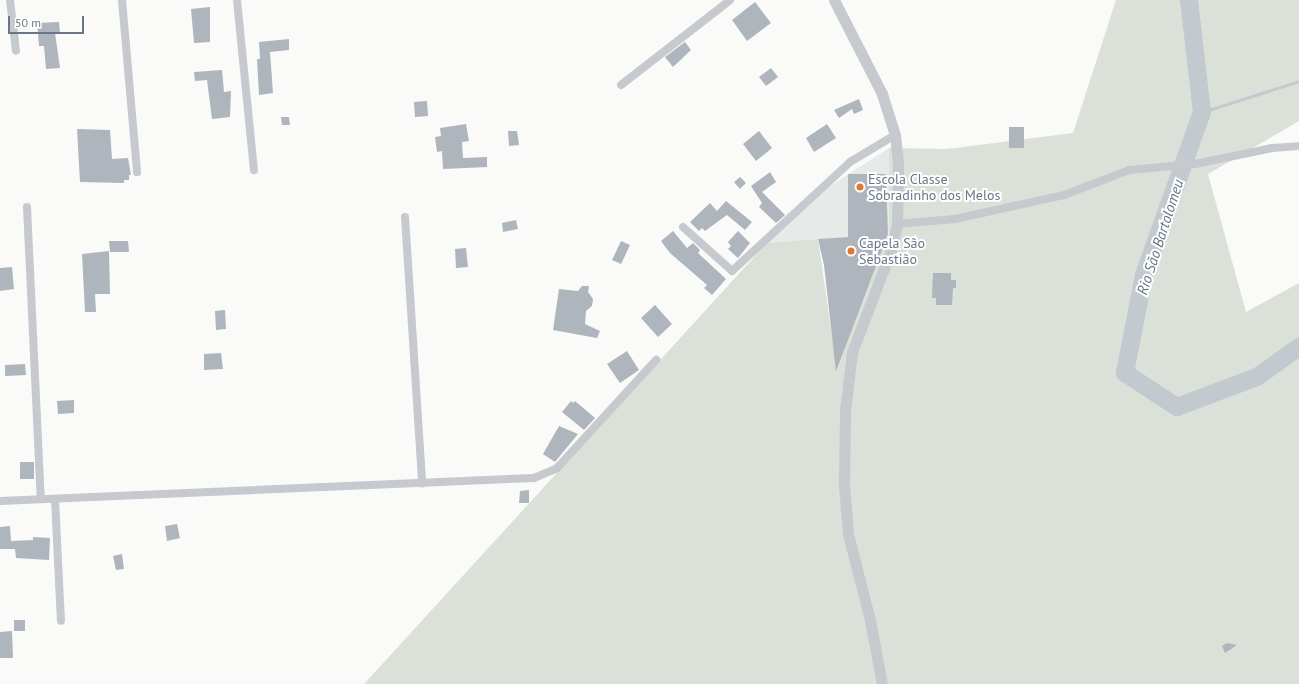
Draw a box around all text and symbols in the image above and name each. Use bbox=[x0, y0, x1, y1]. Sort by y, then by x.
scale bar bbox=[10, 8, 86, 34]
text: 50 m bbox=[15, 15, 41, 30]
place label: Escola Classe Sobradinho dos Melos bbox=[868, 171, 1000, 204]
water label: Rio São Bartolomeu bbox=[1133, 177, 1187, 297]
marker: Escola Classe Sobradinho dos Melos bbox=[855, 182, 865, 192]
place label: Capela São Sebastião bbox=[859, 235, 925, 268]
marker: Capela São Sebastião bbox=[846, 246, 856, 256]

